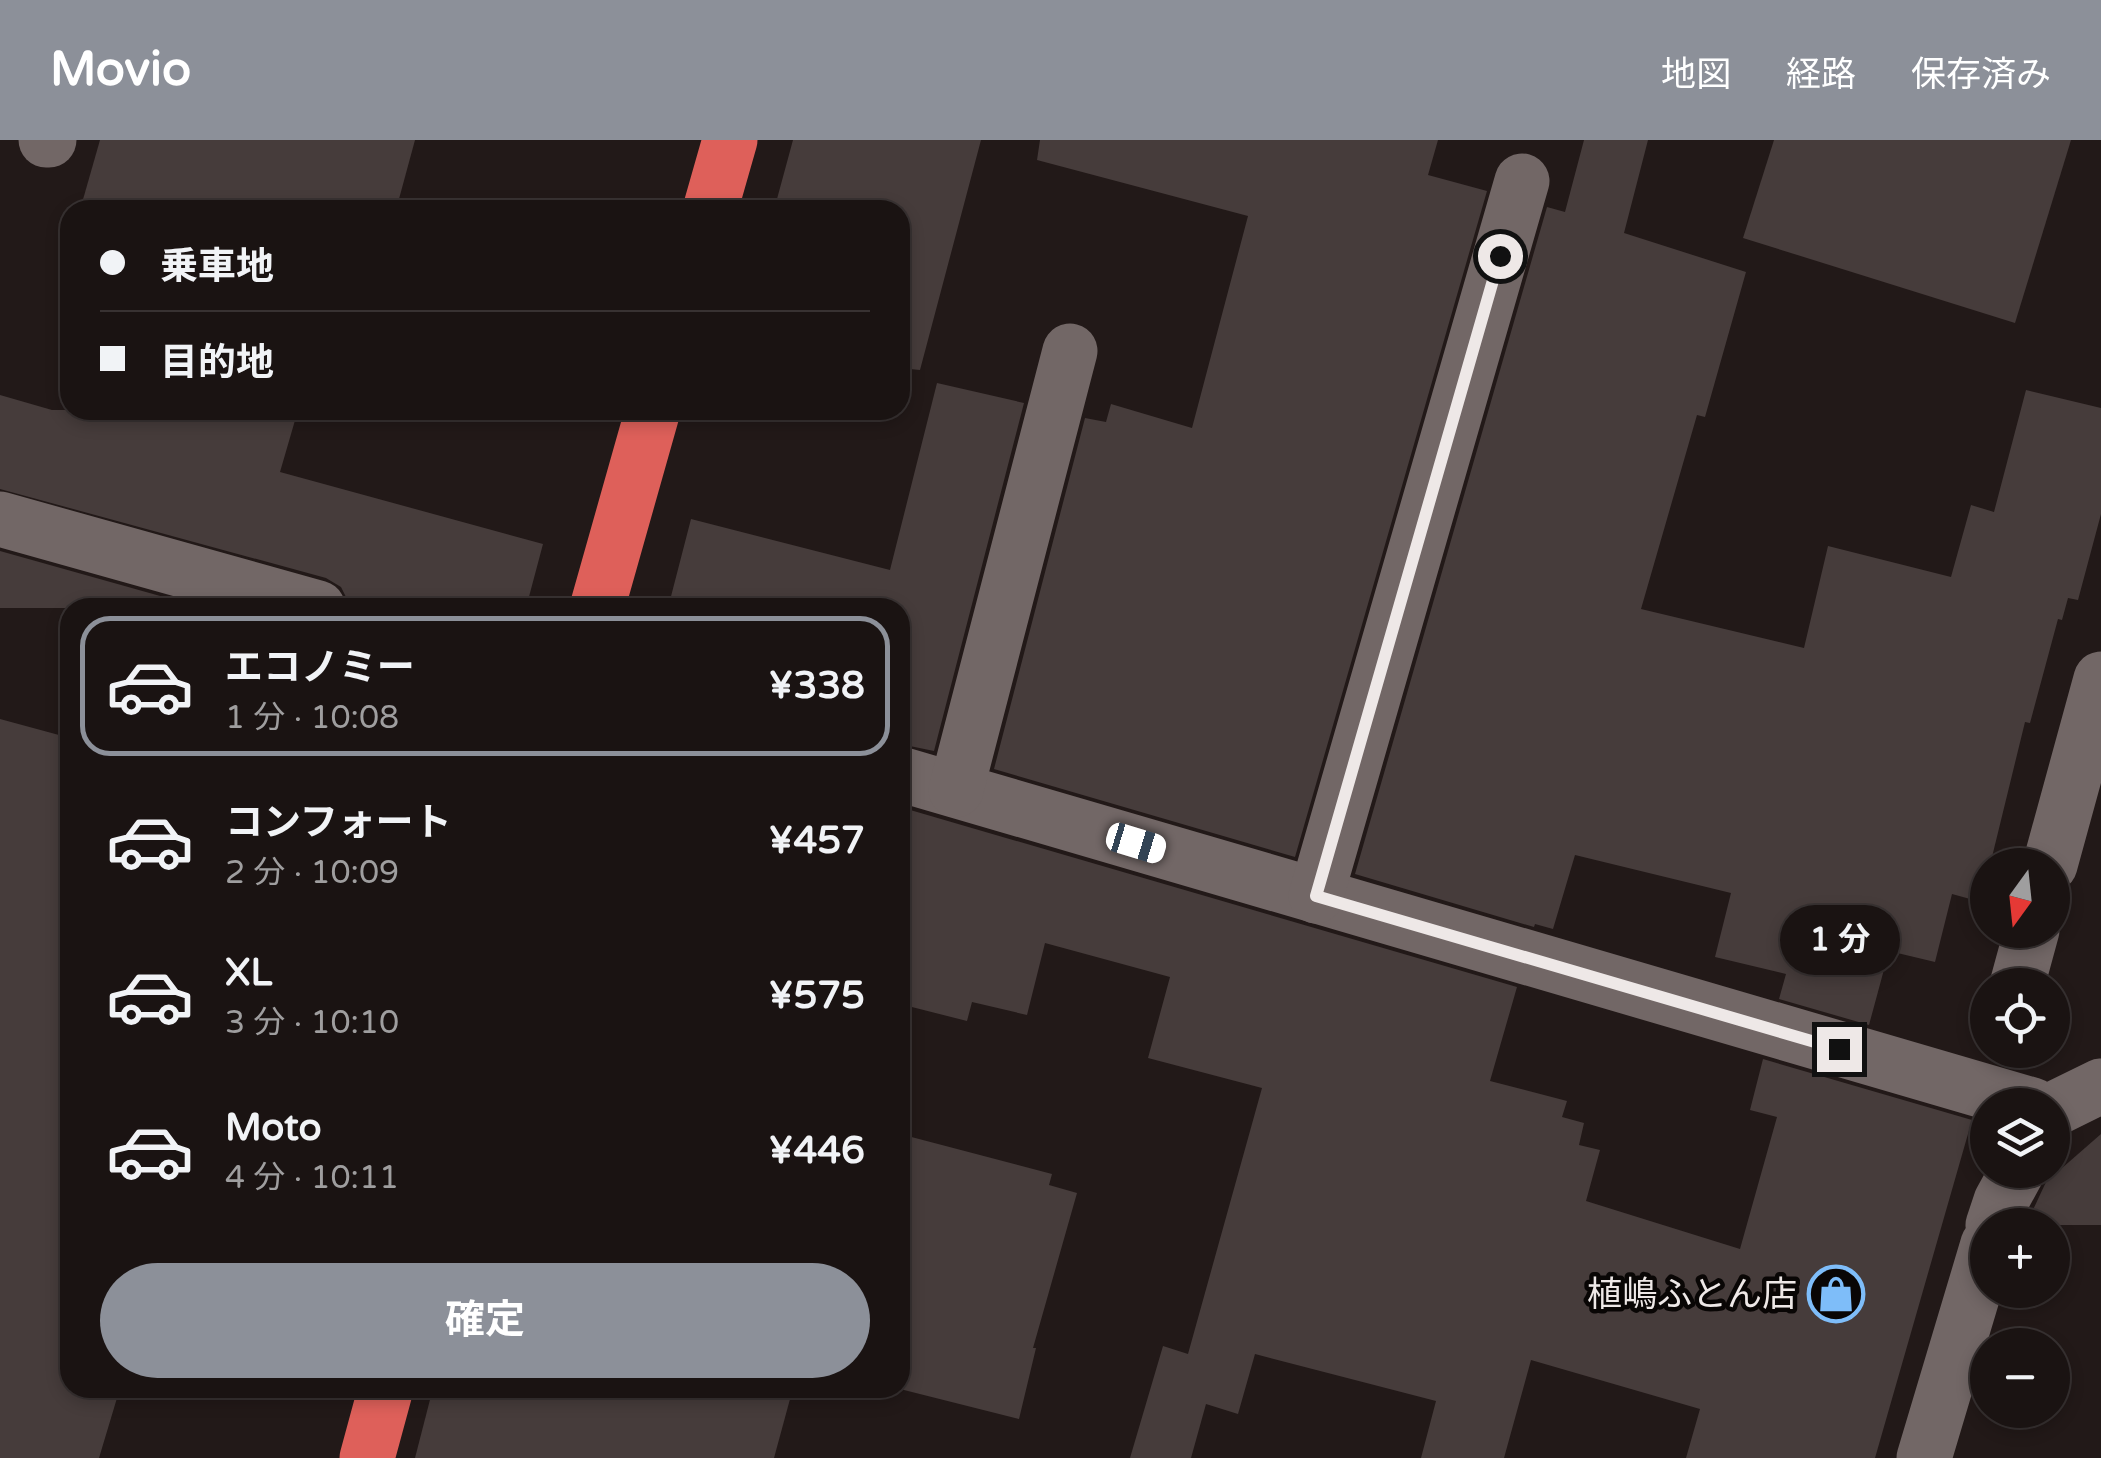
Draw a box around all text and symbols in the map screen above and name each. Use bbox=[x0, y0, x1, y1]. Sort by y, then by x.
text: Movio bbox=[50, 41, 191, 99]
text: 地図 bbox=[1661, 54, 1731, 96]
text: 経路 bbox=[1786, 54, 1856, 96]
text: 保存済み bbox=[1911, 54, 2051, 96]
route start bbox=[1478, 234, 1523, 279]
text: 乗車地 bbox=[160, 244, 274, 290]
text: 目的地 bbox=[160, 340, 274, 386]
icon: car bbox=[105, 641, 195, 731]
text: エコノミー bbox=[225, 645, 415, 691]
text: ¥338 bbox=[768, 663, 865, 709]
text: 1 分 · 10:08 bbox=[225, 699, 399, 737]
icon: car bbox=[105, 796, 195, 886]
text: コンフォート bbox=[225, 800, 452, 846]
text: ¥457 bbox=[768, 818, 865, 864]
car bbox=[1103, 820, 1169, 866]
north arrow bbox=[1970, 848, 2070, 948]
map controls bbox=[1970, 848, 2070, 1428]
text: 2 分 · 10:09 bbox=[225, 854, 399, 892]
callout: 1 分 bbox=[1779, 904, 1899, 974]
text: 1 分 bbox=[1810, 921, 1870, 959]
text: XL bbox=[225, 950, 272, 996]
icon: car bbox=[105, 951, 195, 1041]
button: locate bbox=[1970, 968, 2070, 1068]
text: ¥575 bbox=[768, 973, 865, 1019]
text: 3 分 · 10:10 bbox=[225, 1004, 399, 1042]
route end bbox=[1817, 1027, 1862, 1072]
button: layers bbox=[1970, 1088, 2070, 1188]
text: Moto bbox=[225, 1105, 321, 1151]
icon: car bbox=[105, 1106, 195, 1196]
text: ¥446 bbox=[768, 1128, 865, 1174]
text: 4 分 · 10:11 bbox=[225, 1159, 399, 1197]
button: + bbox=[1970, 1208, 2070, 1308]
button: 確定 bbox=[100, 1263, 870, 1378]
shop icon: 植嶋ふとん店 bbox=[1806, 1264, 1866, 1324]
place label: 植嶋ふとん店 bbox=[1587, 1274, 1797, 1316]
button: − bbox=[1970, 1328, 2070, 1428]

